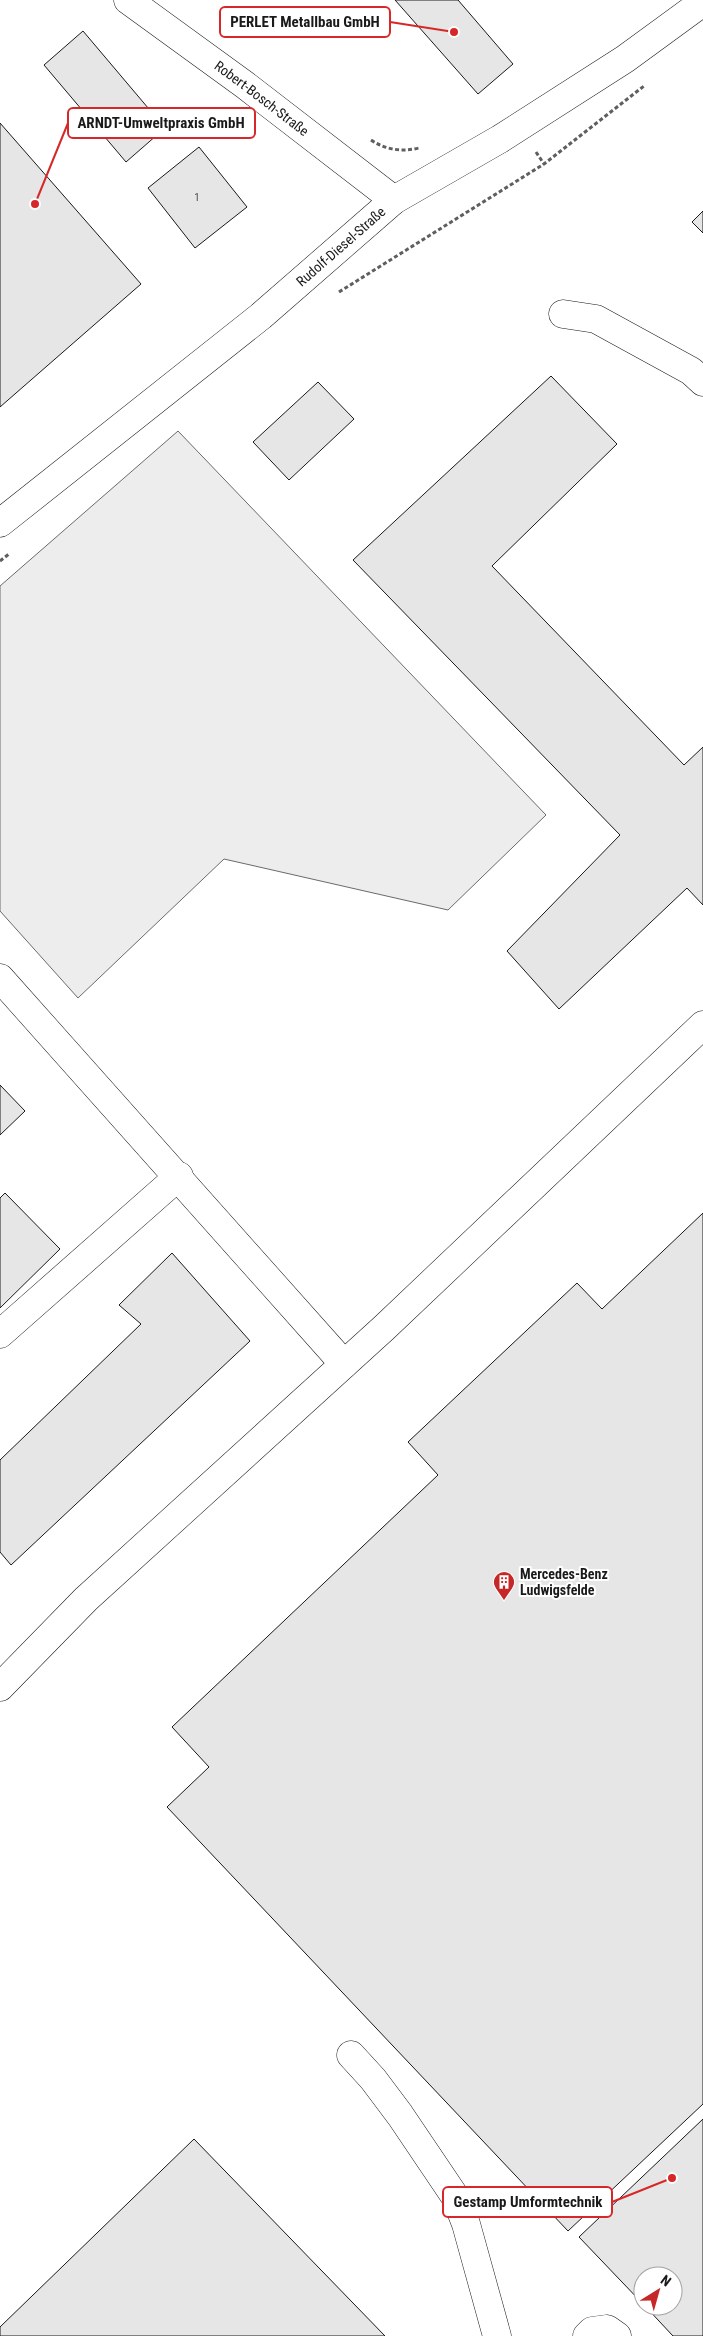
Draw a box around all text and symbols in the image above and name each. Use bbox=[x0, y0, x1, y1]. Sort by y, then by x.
callout: PERLET Metallbau GmbH bbox=[220, 7, 390, 37]
text: PERLET Metallbau GmbH bbox=[230, 13, 380, 31]
street label: Robert-Bosch-Straße bbox=[211, 58, 312, 139]
callout: ARNDT-Umweltpraxis GmbH bbox=[68, 108, 255, 138]
text: ARNDT-Umweltpraxis GmbH bbox=[77, 114, 245, 132]
house number: 1 bbox=[194, 191, 200, 204]
street label: Rudolf-Diesel-Straße bbox=[293, 203, 389, 290]
place label: Mercedes-Benz Ludwigsfelde bbox=[520, 1566, 608, 1598]
building icon: Mercedes-Benz Ludwigsfelde bbox=[492, 1570, 516, 1601]
callout: Gestamp Umformtechnik bbox=[443, 2187, 612, 2217]
text: Gestamp Umformtechnik bbox=[454, 2193, 603, 2211]
north arrow bbox=[633, 2266, 683, 2316]
text: N bbox=[658, 2272, 674, 2290]

